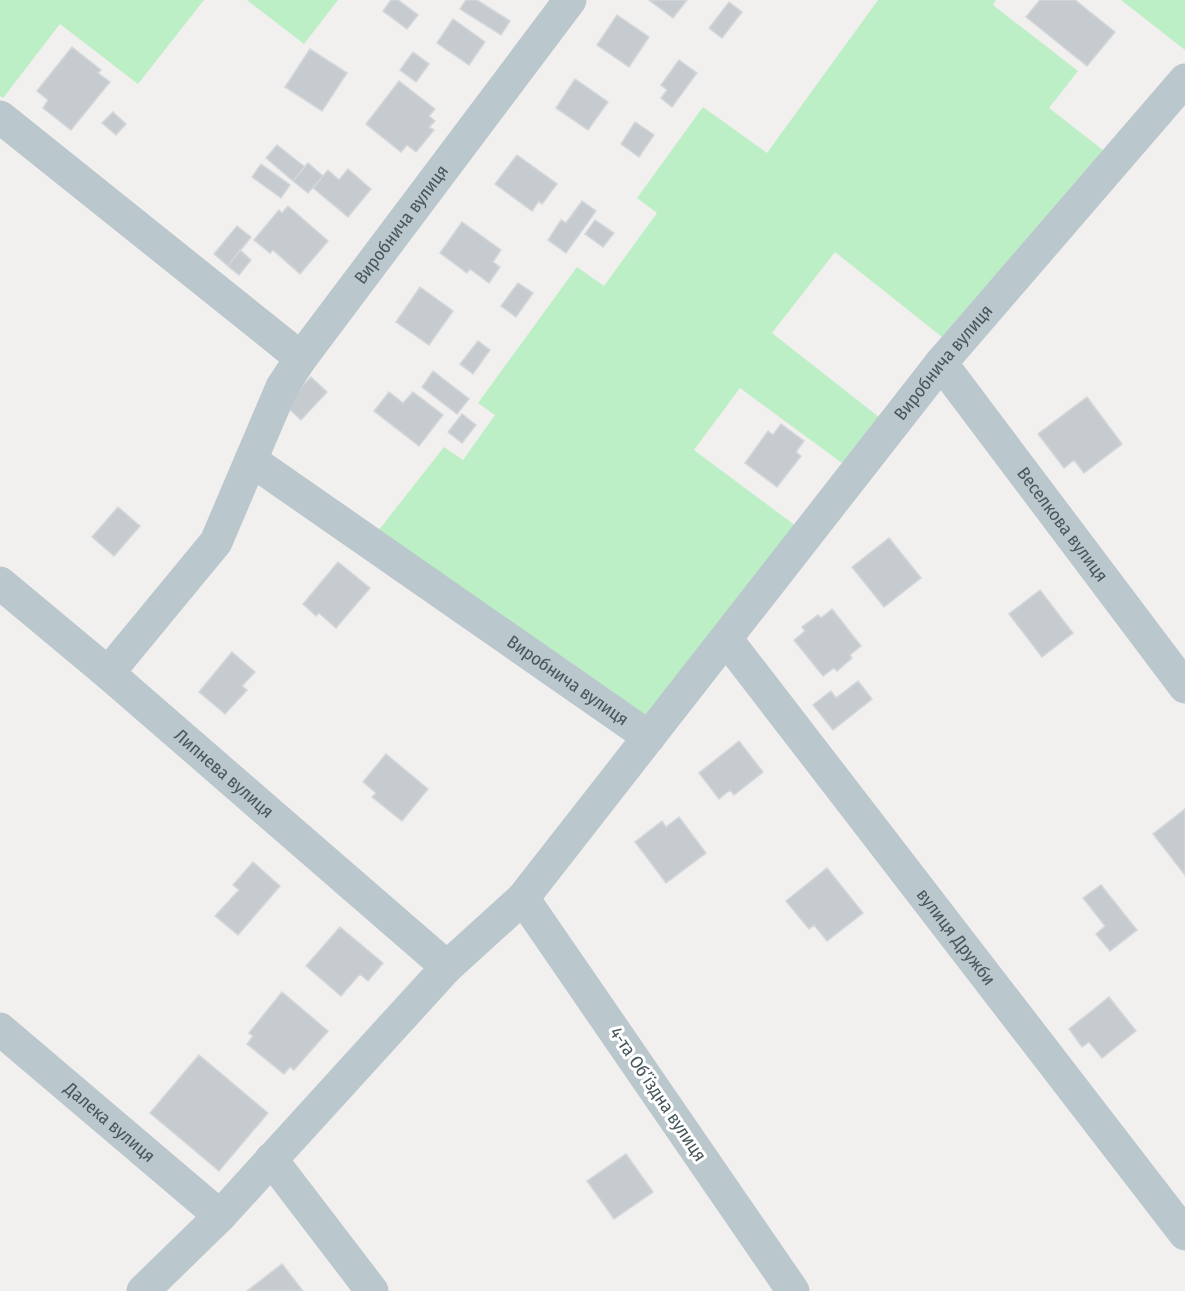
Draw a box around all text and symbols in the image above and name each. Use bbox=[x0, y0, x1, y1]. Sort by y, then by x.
street label: Виробнича вулиця bbox=[350, 161, 453, 288]
street label: Виробнича вулиця bbox=[889, 300, 997, 425]
street label: Веселкова вулиця bbox=[1012, 463, 1113, 586]
street label: Виробнича вулиця bbox=[503, 631, 633, 730]
street label: Липнева вулиця bbox=[170, 724, 278, 823]
street label: вулиця Дружби bbox=[912, 884, 1000, 990]
street label: 4-та Обʼїздна вулиця bbox=[605, 1023, 711, 1165]
street label: Далека вулиця bbox=[59, 1077, 160, 1167]

